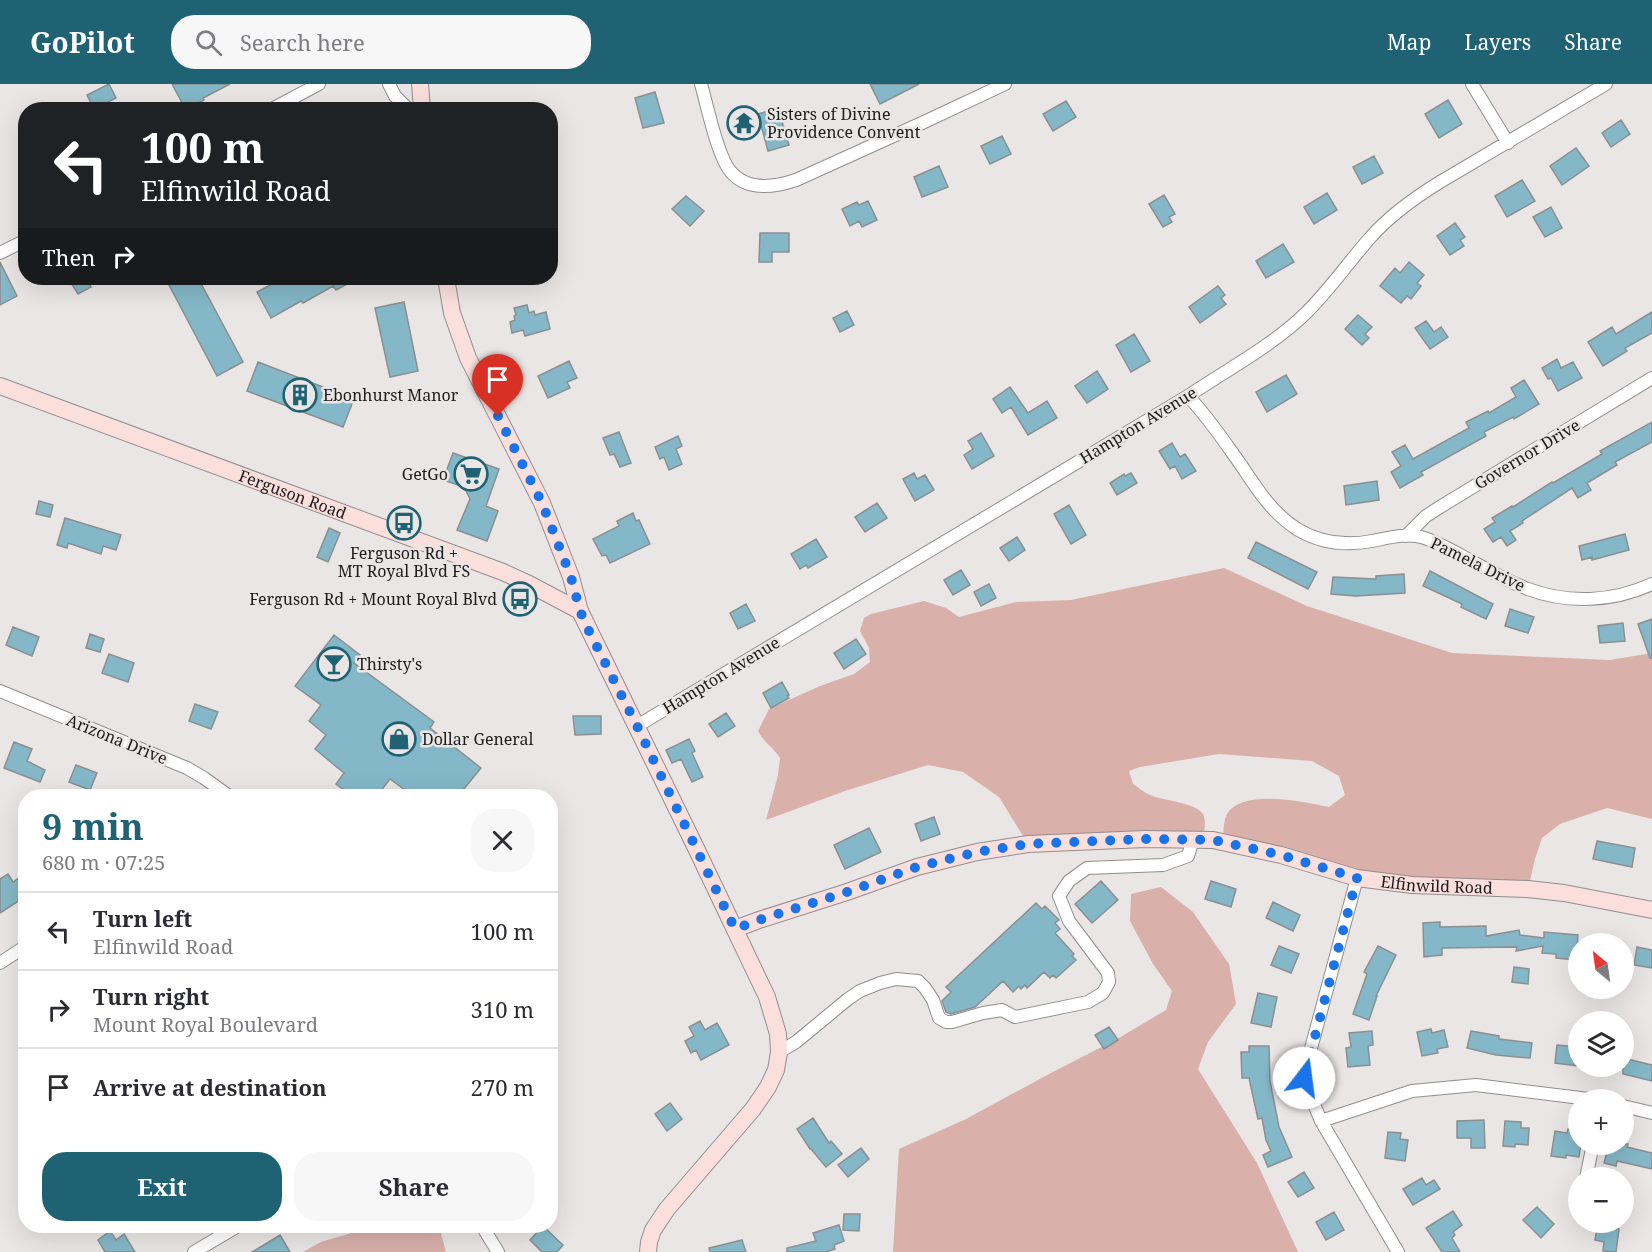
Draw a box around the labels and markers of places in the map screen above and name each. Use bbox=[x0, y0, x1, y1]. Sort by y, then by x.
place label: Sisters of Divine Providence Convent bbox=[767, 103, 921, 143]
temple icon: Sisters of Divine Providence Convent bbox=[726, 105, 762, 141]
pin bbox=[472, 354, 523, 416]
building icon: Ebonhurst Manor bbox=[282, 377, 318, 413]
place label: Ebonhurst Manor bbox=[323, 384, 459, 406]
supermarket icon: GetGo bbox=[453, 456, 489, 492]
place label: GetGo bbox=[402, 463, 448, 485]
bus stop icon: Ferguson Rd + MT Royal Blvd FS bbox=[386, 505, 422, 541]
place label: Ferguson Rd + MT Royal Blvd FS bbox=[338, 542, 470, 582]
bus stop icon: Ferguson Rd + Mount Royal Blvd bbox=[502, 581, 538, 617]
place label: Ferguson Rd + Mount Royal Blvd bbox=[249, 588, 497, 610]
bar icon: Thirsty's bbox=[316, 646, 352, 682]
place label: Thirsty's bbox=[357, 653, 422, 675]
shop icon: Dollar General bbox=[381, 721, 417, 757]
place label: Dollar General bbox=[422, 728, 534, 750]

